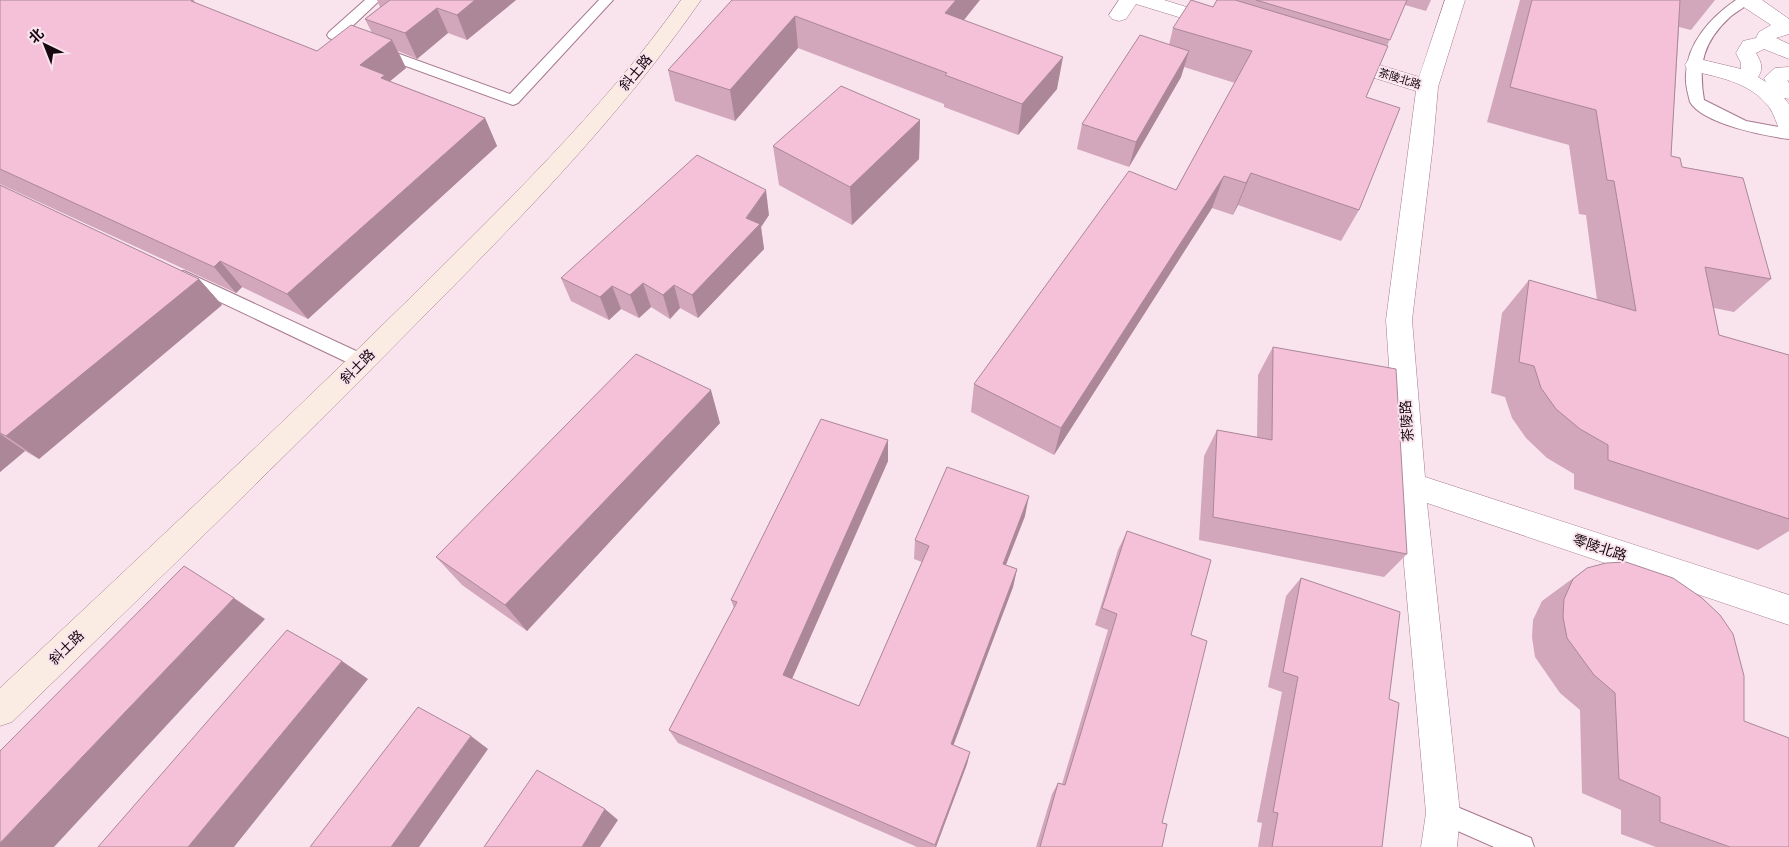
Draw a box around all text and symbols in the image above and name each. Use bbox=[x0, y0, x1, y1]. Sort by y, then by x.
north arrow bbox=[20, 20, 70, 70]
text: 北 bbox=[25, 24, 47, 46]
street label: 斜土路 bbox=[615, 50, 655, 94]
street label: 茶陵北路 bbox=[1377, 65, 1423, 91]
street label: 斜土路 bbox=[336, 345, 378, 387]
street label: 茶陵路 bbox=[1396, 399, 1416, 443]
street label: 零陵北路 bbox=[1571, 530, 1629, 564]
street label: 斜土路 bbox=[45, 626, 87, 668]

